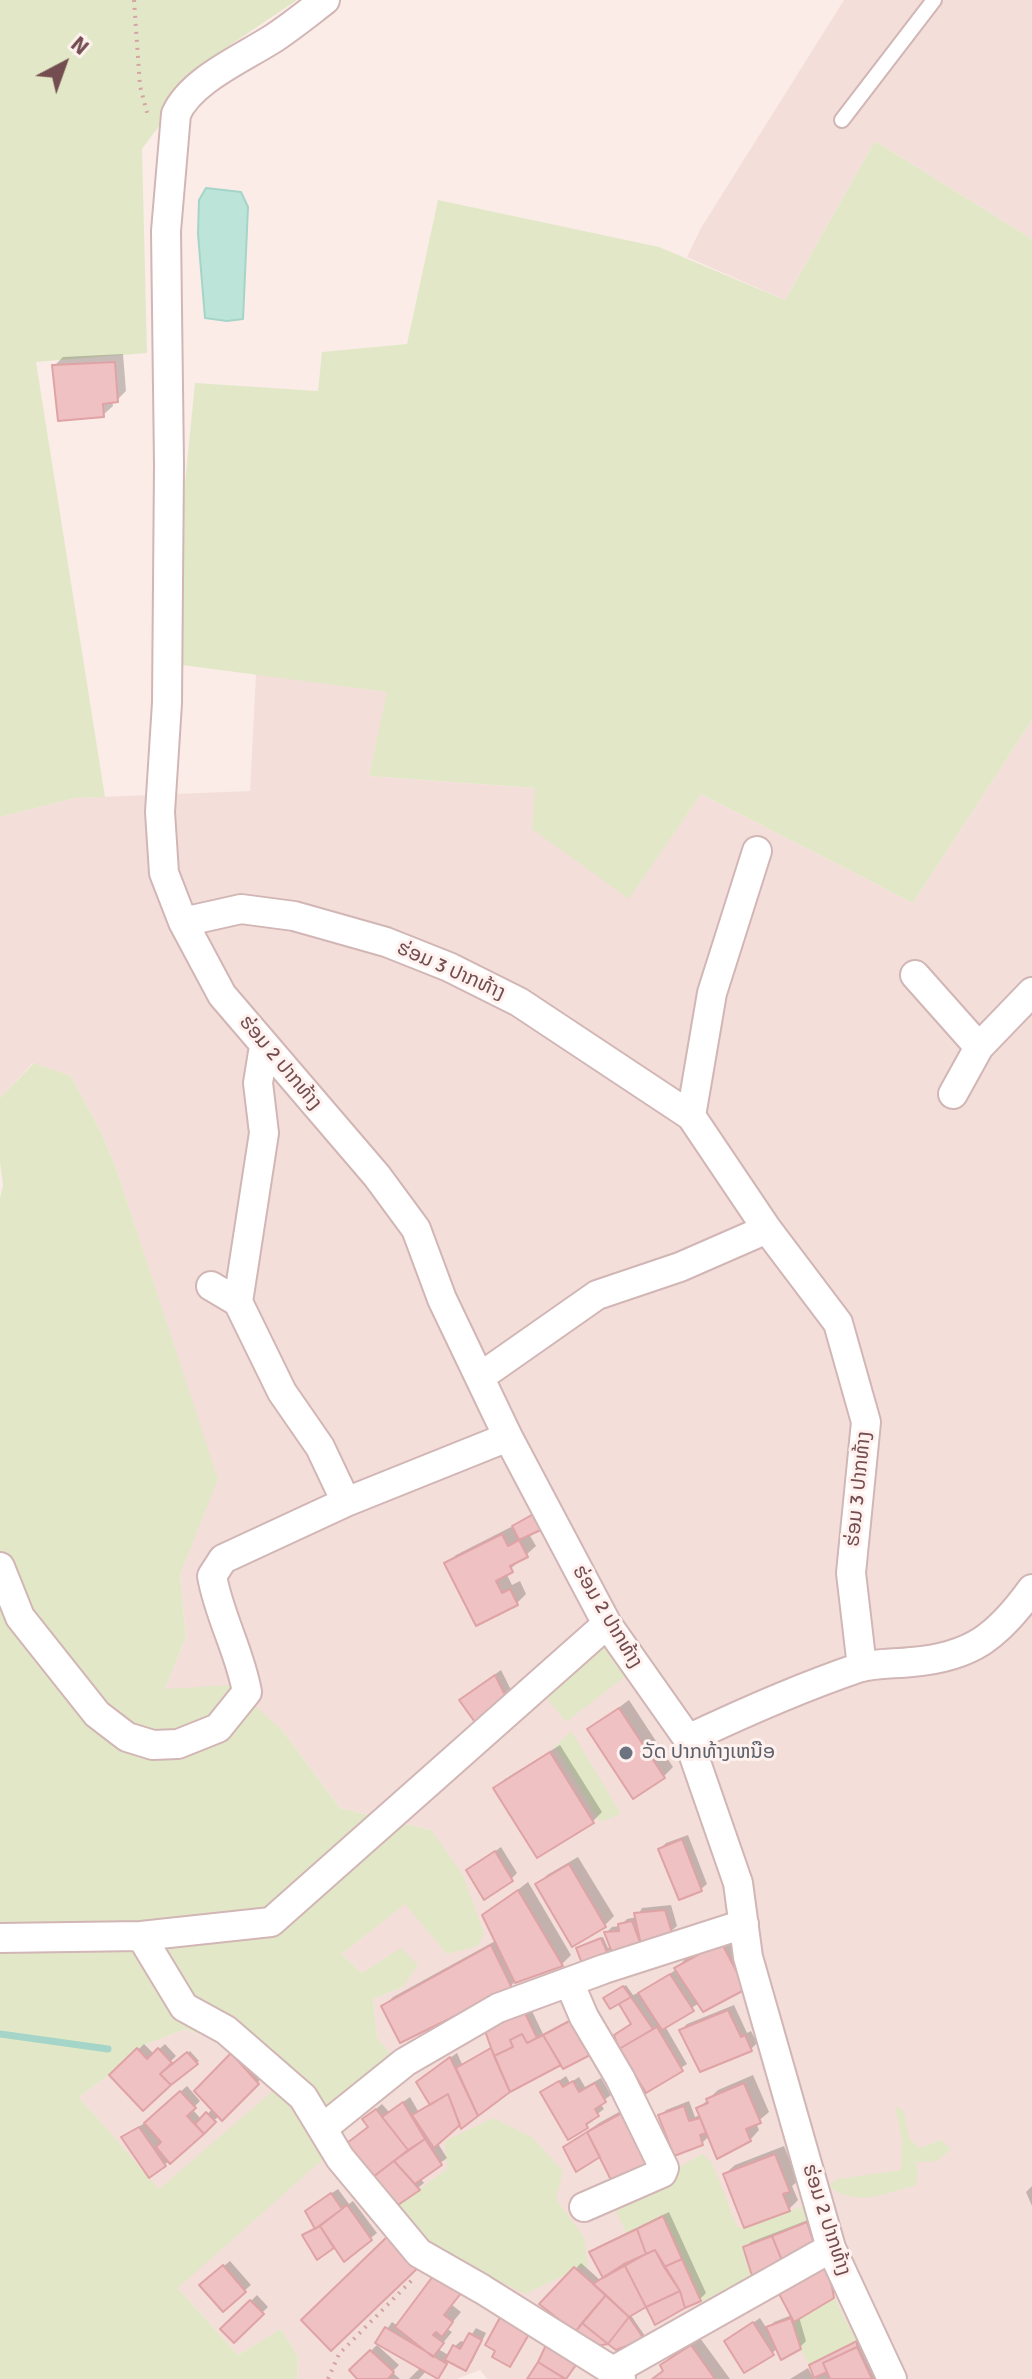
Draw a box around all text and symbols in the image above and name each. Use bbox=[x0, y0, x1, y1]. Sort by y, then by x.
north arrow bbox=[24, 24, 104, 104]
text: N bbox=[65, 30, 95, 61]
street label: ຮ່ອມ 3 ປາກທ້າງ bbox=[393, 936, 509, 1006]
street label: ຮ່ອມ 2 ປາກທ້າງ bbox=[234, 1011, 326, 1115]
street label: ຮ່ອມ 3 ປາກທ້າງ bbox=[841, 1430, 877, 1548]
street label: ຮ່ອມ 2 ປາກທ້າງ bbox=[567, 1561, 647, 1673]
place label: ວັດ ປາກທ້າງເຫນືອ bbox=[642, 1741, 775, 1765]
marker: ວັດ ປາກທ້າງເຫນືອ bbox=[617, 1744, 635, 1762]
street label: ຮ່ອມ 2 ປາກທ້າງ bbox=[797, 2161, 855, 2279]

